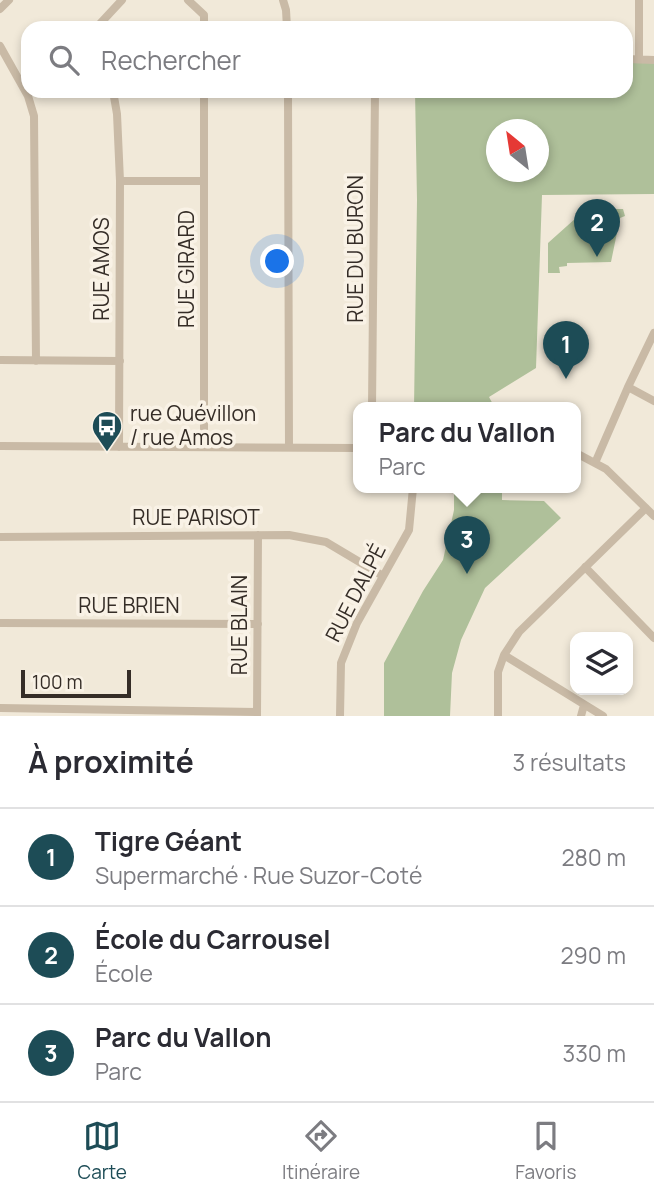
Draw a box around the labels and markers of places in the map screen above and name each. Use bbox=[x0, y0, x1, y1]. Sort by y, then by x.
pin: 2 bbox=[574, 199, 620, 257]
pin: 1 bbox=[543, 321, 589, 379]
place label: rue Quévillon / rue Amos bbox=[130, 399, 256, 451]
bus stop icon: rue Quévillon / rue Amos bbox=[90, 409, 124, 453]
pin: 3 bbox=[444, 516, 490, 574]

